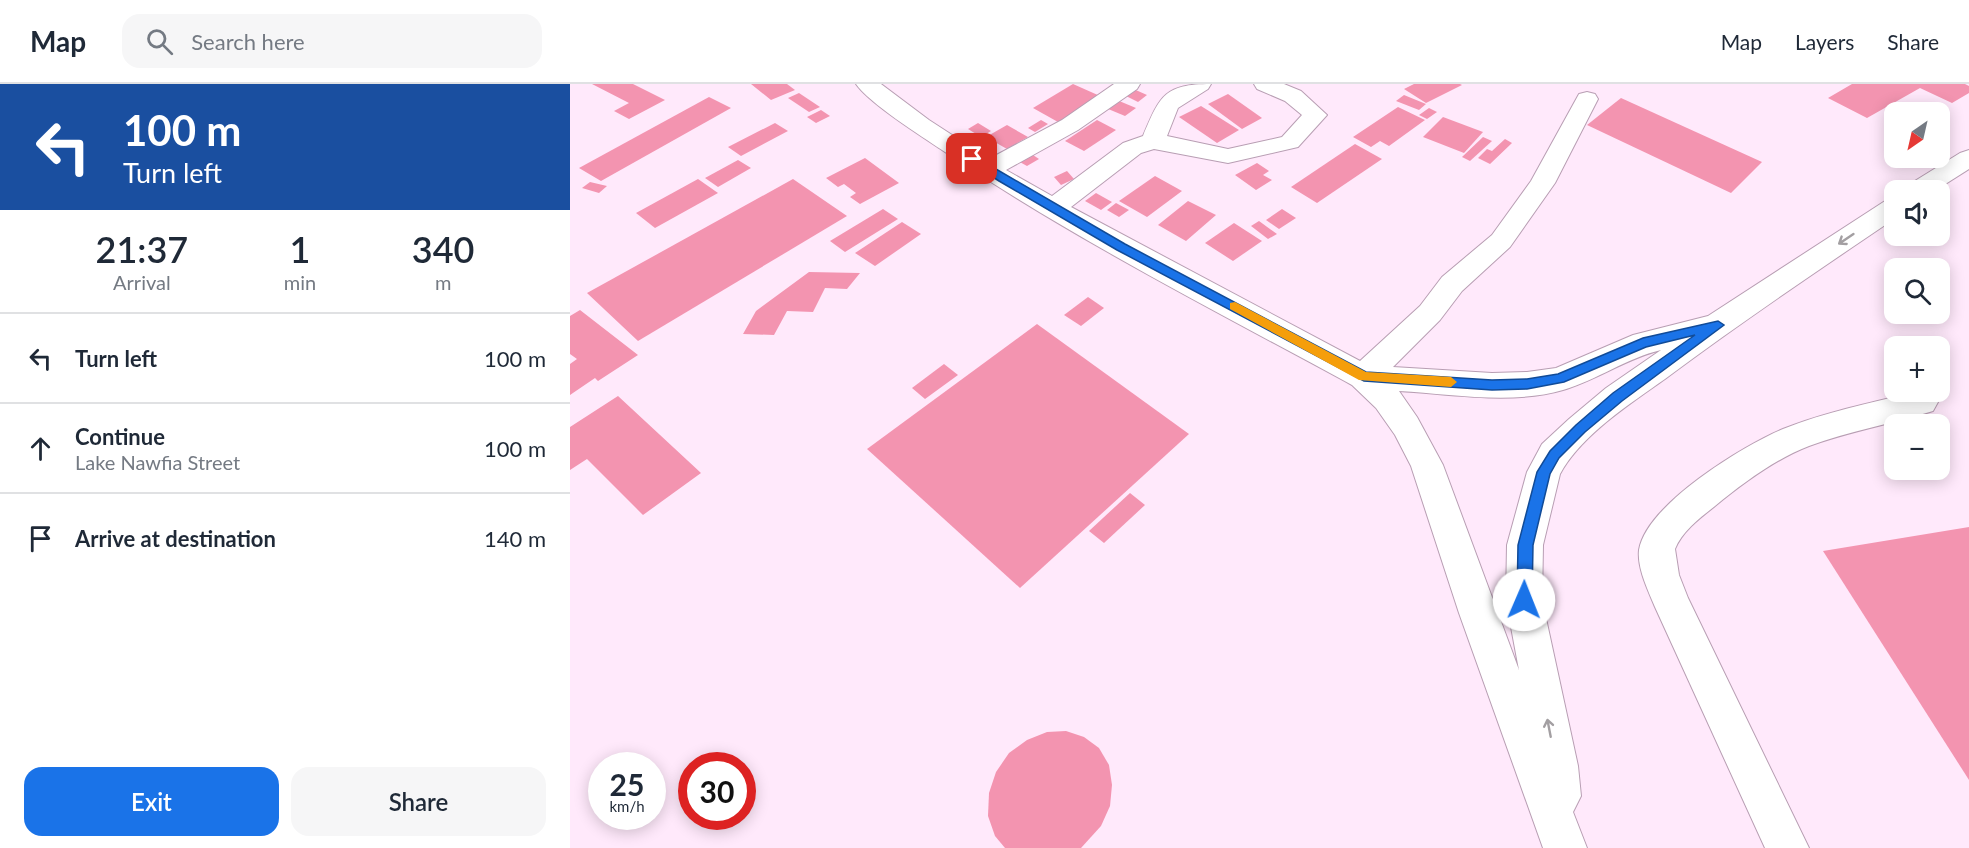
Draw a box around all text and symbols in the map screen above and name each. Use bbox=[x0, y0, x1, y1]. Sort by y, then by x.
search box bbox=[122, 14, 542, 68]
text: Map bbox=[30, 24, 86, 58]
icon: search bbox=[143, 25, 176, 58]
text: Search here bbox=[191, 28, 305, 55]
text: Map bbox=[1721, 29, 1762, 54]
text: Layers bbox=[1795, 29, 1854, 54]
text: Share bbox=[1887, 29, 1939, 54]
north arrow bbox=[1884, 102, 1950, 168]
map controls bbox=[1884, 102, 1950, 480]
text: 100 m bbox=[123, 105, 241, 155]
icon: left bbox=[24, 108, 102, 186]
pin bbox=[946, 133, 997, 184]
icon: arrive bbox=[955, 142, 988, 175]
text: Turn left bbox=[123, 156, 222, 189]
button: sound bbox=[1884, 180, 1950, 246]
text: 21:37 bbox=[96, 227, 188, 271]
text: 1 bbox=[290, 227, 310, 271]
text: 340 bbox=[412, 227, 474, 271]
one-way arrow bbox=[1838, 233, 1854, 245]
button: search bbox=[1884, 258, 1950, 324]
text: Arrival bbox=[113, 270, 171, 294]
text: min bbox=[284, 270, 316, 294]
text: m bbox=[435, 270, 451, 294]
button: + bbox=[1884, 336, 1950, 402]
icon: left bbox=[24, 342, 57, 375]
text: Turn left bbox=[75, 345, 157, 372]
text: 100 m bbox=[484, 345, 546, 372]
button: − bbox=[1884, 414, 1950, 480]
text: Continue bbox=[75, 423, 165, 450]
icon: ahead bbox=[24, 432, 57, 465]
text: 100 m bbox=[484, 435, 546, 462]
text: Lake Nawfia Street bbox=[75, 450, 240, 474]
icon: arrive bbox=[24, 522, 57, 555]
text: Arrive at destination bbox=[75, 525, 276, 552]
text: 140 m bbox=[484, 525, 546, 552]
position arrow bbox=[1492, 568, 1556, 632]
one-way arrow bbox=[1543, 718, 1554, 738]
speed limit sign: 30 bbox=[678, 752, 756, 830]
text: 25 bbox=[610, 766, 644, 802]
button: Exit bbox=[24, 767, 279, 836]
button: Share bbox=[291, 767, 546, 836]
text: km/h bbox=[609, 797, 645, 815]

